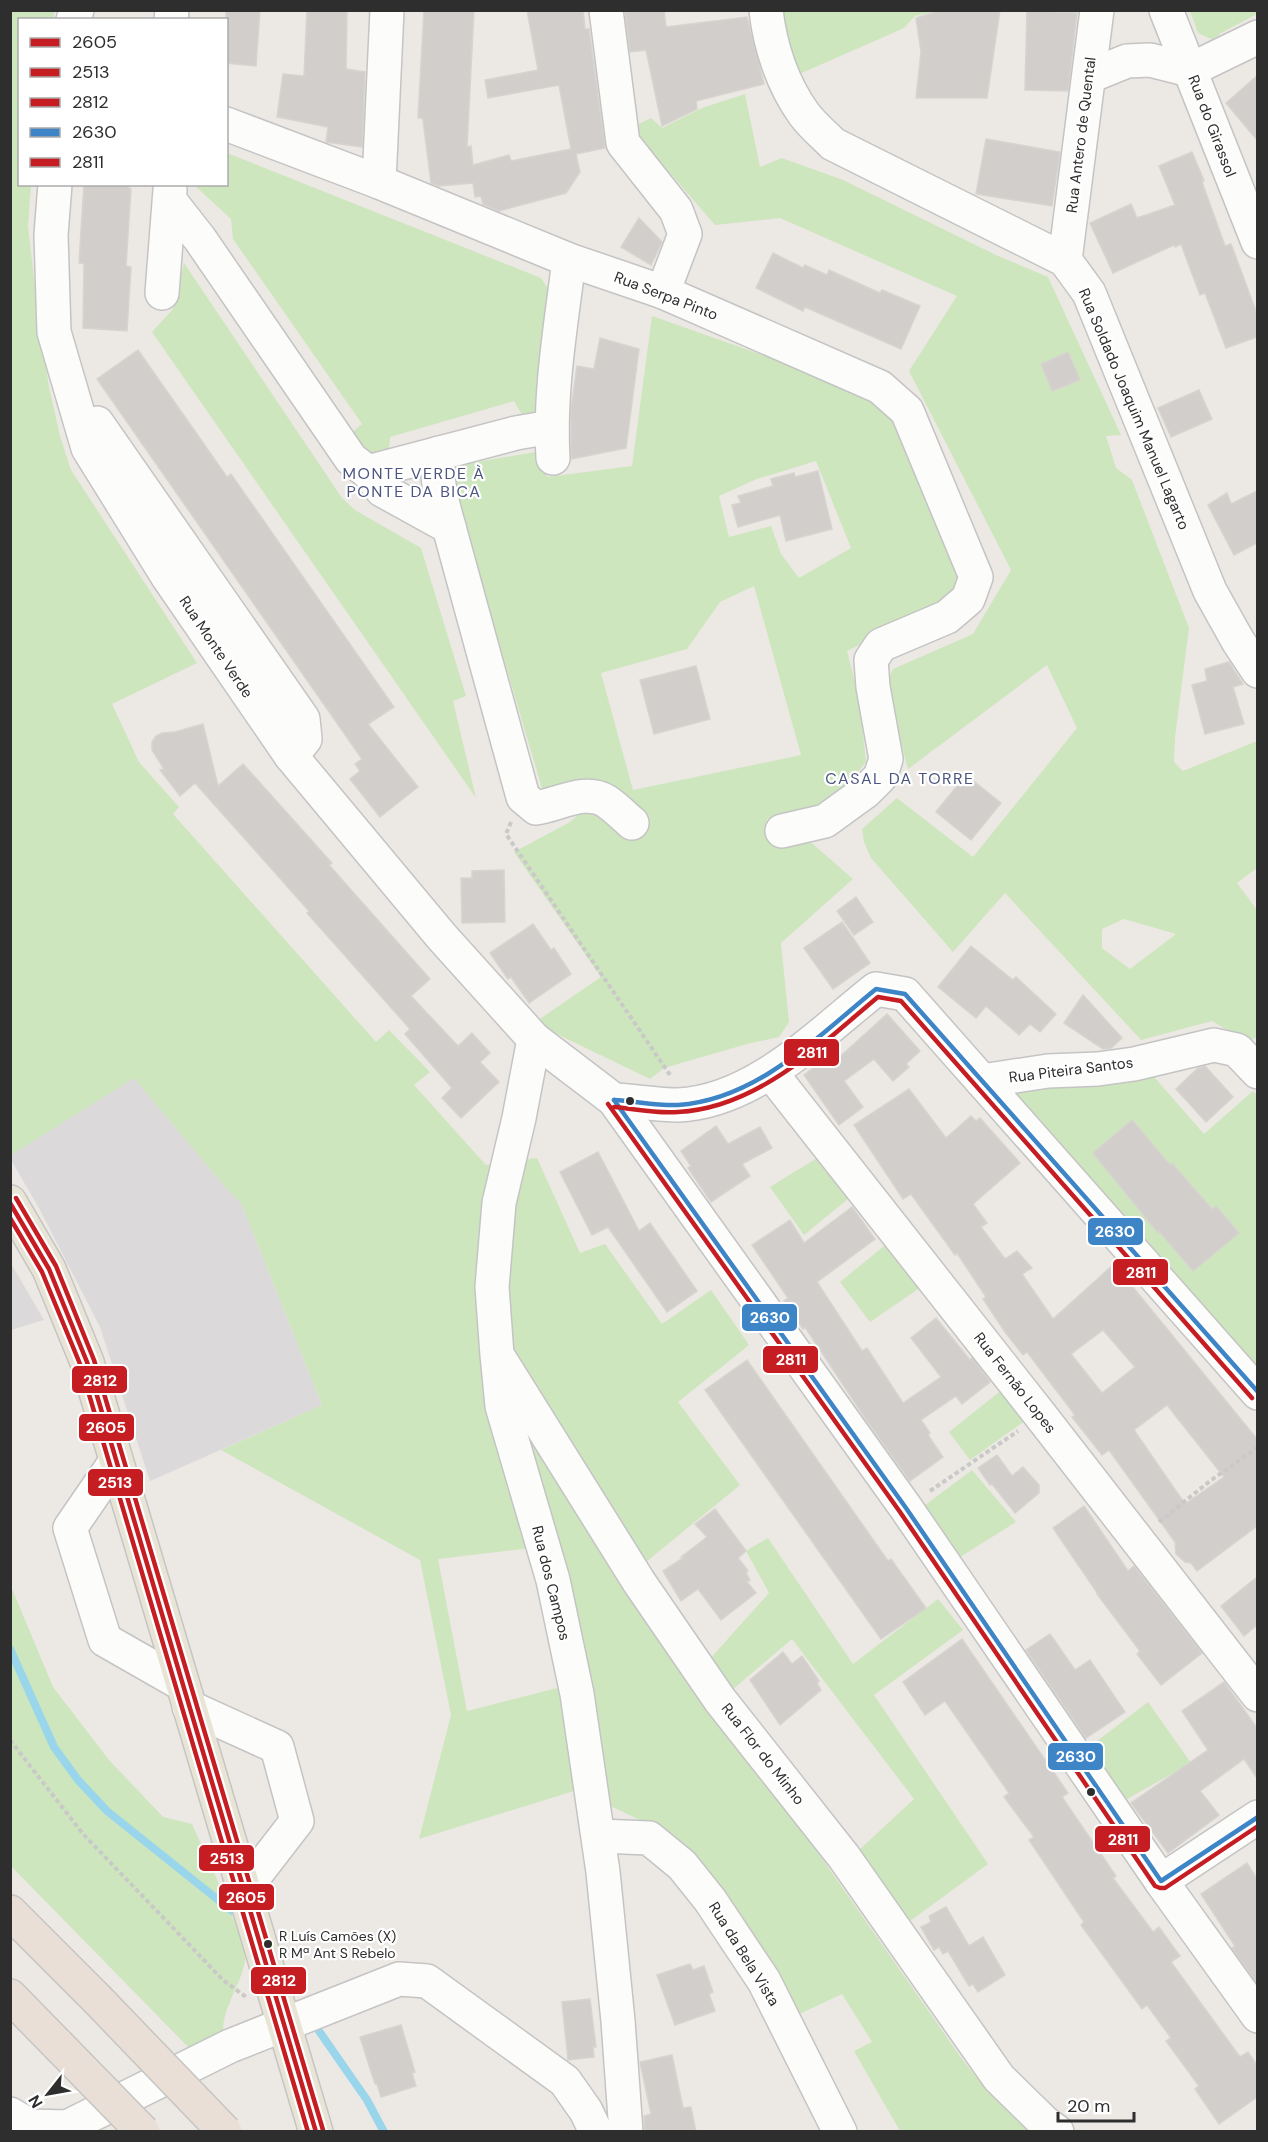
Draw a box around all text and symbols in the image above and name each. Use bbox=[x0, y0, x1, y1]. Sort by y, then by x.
legend bbox=[18, 18, 228, 186]
text: 2605 bbox=[72, 30, 117, 54]
street label: Rua Antero de Quental bbox=[1061, 56, 1101, 214]
text: 2513 bbox=[72, 60, 110, 84]
street label: Rua do Girassol bbox=[1183, 72, 1241, 180]
text: 2812 bbox=[72, 90, 109, 114]
text: 2630 bbox=[72, 120, 117, 144]
text: 2811 bbox=[72, 150, 104, 174]
street label: Rua Serpa Pinto bbox=[611, 267, 721, 325]
street label: Rua Soldado Joaquim Manuel Lagarto bbox=[1074, 285, 1194, 533]
district label: MONTE VERDE À PONTE DA BICA bbox=[343, 463, 485, 502]
street label: Rua Monte Verde bbox=[175, 592, 257, 702]
district label: CASAL DA TORRE bbox=[825, 768, 975, 789]
line badge: 2811 bbox=[783, 1038, 840, 1067]
text: 2811 bbox=[797, 1042, 827, 1063]
street label: Rua Piteira Santos bbox=[1008, 1052, 1134, 1088]
unlabelled marker bbox=[624, 1095, 636, 1107]
line badge: 2630 bbox=[1087, 1217, 1144, 1246]
text: 2630 bbox=[1095, 1221, 1135, 1242]
line badge: 2811 bbox=[1112, 1258, 1169, 1286]
text: 2811 bbox=[1126, 1262, 1156, 1283]
line badge: 2630 bbox=[741, 1303, 798, 1332]
text: 2630 bbox=[750, 1307, 790, 1328]
street label: Rua Fernão Lopes bbox=[969, 1328, 1061, 1438]
line badge: 2811 bbox=[762, 1345, 819, 1374]
text: 2811 bbox=[776, 1349, 806, 1370]
line badge: 2812 bbox=[71, 1365, 128, 1394]
text: 2812 bbox=[83, 1370, 117, 1391]
line badge: 2605 bbox=[78, 1413, 135, 1442]
text: 2605 bbox=[86, 1417, 126, 1438]
line badge: 2513 bbox=[87, 1468, 144, 1497]
text: 2513 bbox=[98, 1472, 132, 1493]
street label: Rua dos Campos bbox=[527, 1524, 575, 1642]
street label: Rua Flor do Minho bbox=[717, 1699, 809, 1809]
line badge: 2630 bbox=[1047, 1742, 1104, 1771]
text: 2630 bbox=[1056, 1746, 1096, 1767]
unlabelled marker bbox=[1085, 1786, 1097, 1798]
line badge: 2811 bbox=[1094, 1825, 1151, 1853]
text: 2811 bbox=[1108, 1829, 1138, 1850]
line badge: 2513 bbox=[198, 1844, 255, 1872]
text: 2513 bbox=[210, 1848, 244, 1869]
line badge: 2605 bbox=[218, 1883, 275, 1911]
text: 2605 bbox=[226, 1887, 266, 1908]
street label: Rua da Bela Vista bbox=[704, 1898, 784, 2010]
place label: R Luís Camões (X) R Mª Ant S Rebelo bbox=[279, 1927, 396, 1962]
marker: R Luís Camões (X) R Mª Ant S Rebelo bbox=[262, 1938, 274, 1950]
line badge: 2812 bbox=[250, 1966, 307, 1995]
text: 2812 bbox=[262, 1970, 296, 1991]
north arrow bbox=[18, 2064, 78, 2124]
scale bar bbox=[1058, 2085, 1134, 2123]
text: N bbox=[24, 2091, 48, 2112]
text: 20 m bbox=[1067, 2094, 1110, 2118]

